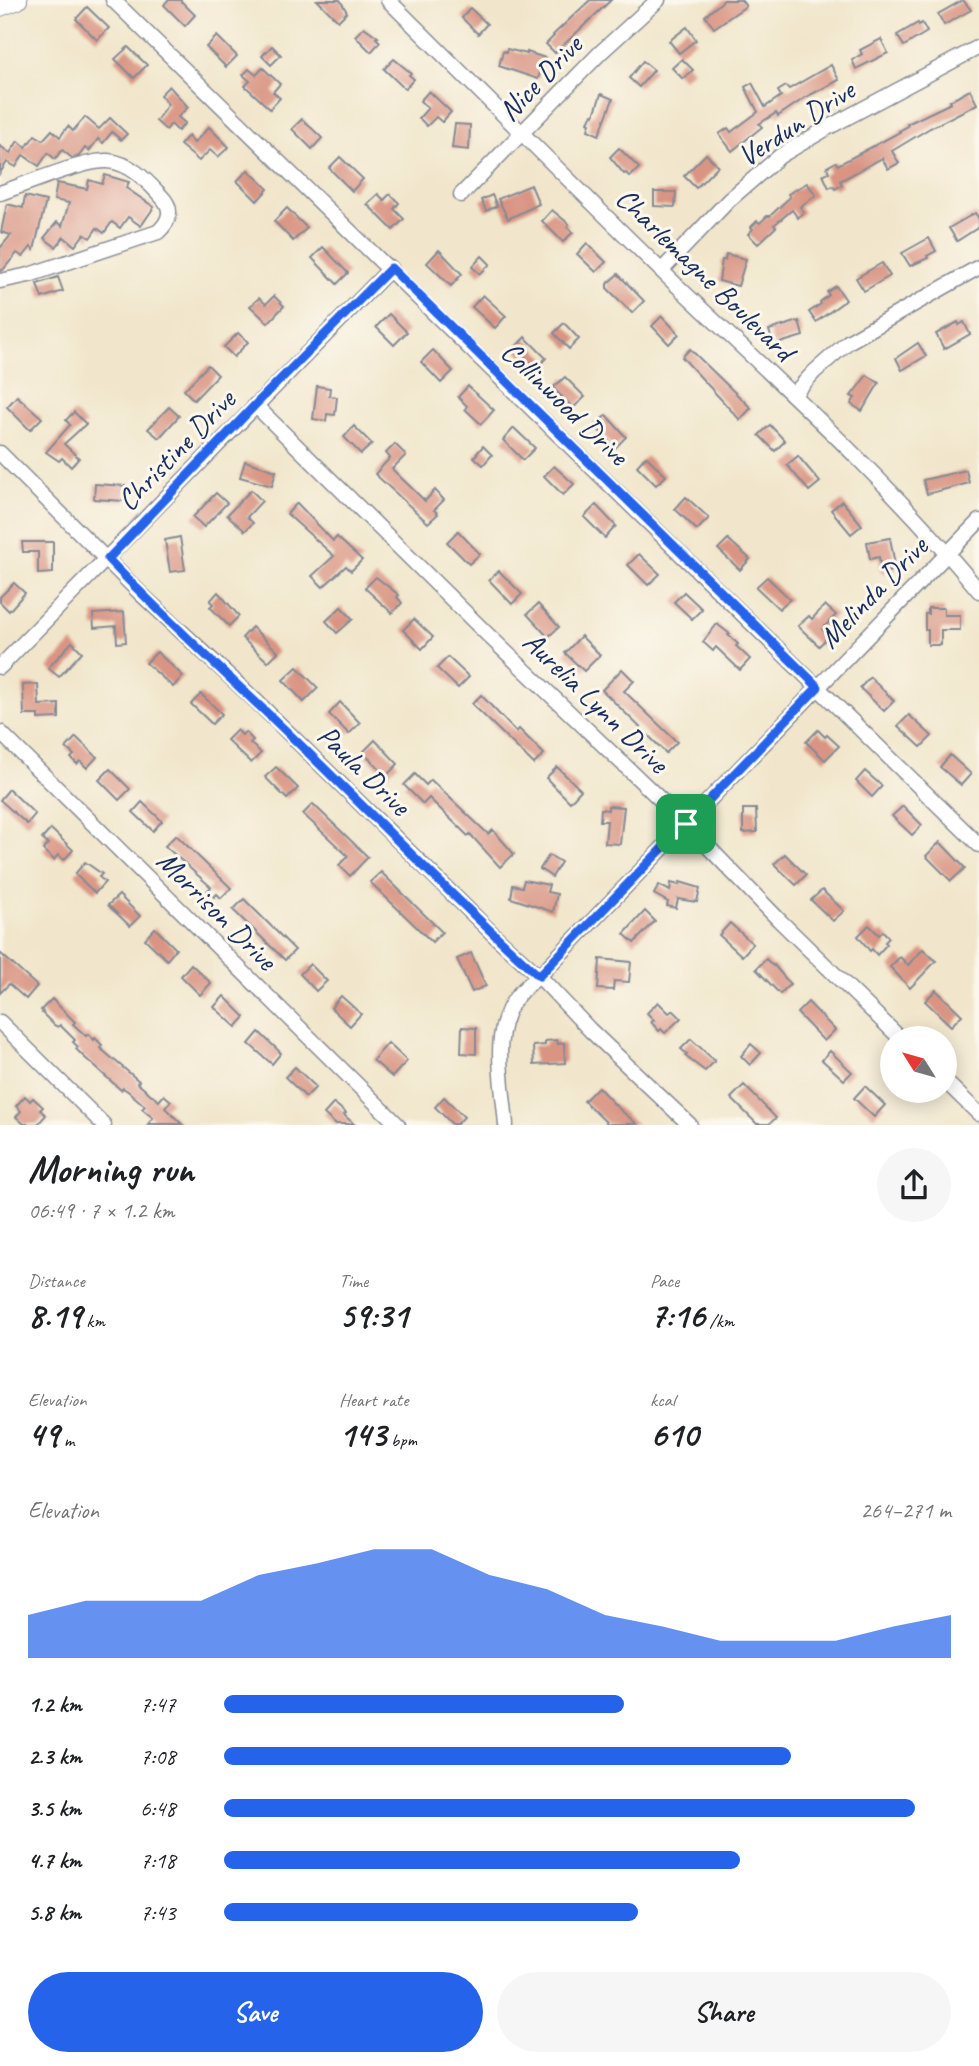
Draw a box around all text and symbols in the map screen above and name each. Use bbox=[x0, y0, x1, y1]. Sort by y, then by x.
street label: Nice Drive bbox=[490, 25, 592, 129]
street label: Verdun Drive bbox=[730, 70, 863, 175]
street label: Charlemagne Boulevard bbox=[608, 179, 805, 372]
street label: Collinwood Drive bbox=[493, 333, 639, 475]
street label: Christine Drive bbox=[109, 380, 245, 519]
street label: Melinda Drive bbox=[810, 526, 937, 656]
street label: Aurelia Lynn Drive bbox=[515, 623, 679, 783]
street label: Paula Drive bbox=[309, 716, 420, 825]
pin bbox=[656, 794, 716, 854]
icon: arrive bbox=[667, 805, 705, 843]
street label: Morrison Drive bbox=[149, 842, 287, 980]
north arrow bbox=[880, 1026, 957, 1102]
map controls bbox=[880, 1026, 957, 1103]
text: Morning run bbox=[28, 1146, 194, 1193]
button: share bbox=[877, 1148, 951, 1222]
text: 06:49 · 7 × 1.2 km bbox=[28, 1196, 174, 1225]
text: Distance bbox=[28, 1269, 85, 1293]
text: Time bbox=[339, 1269, 368, 1293]
text: Pace bbox=[650, 1269, 679, 1293]
text: 8.19 bbox=[28, 1293, 82, 1338]
text: 59:31 bbox=[339, 1293, 408, 1338]
text: 7:16 bbox=[650, 1293, 705, 1338]
text: km bbox=[82, 1309, 105, 1333]
text: /km bbox=[705, 1309, 734, 1333]
text: Elevation bbox=[28, 1388, 86, 1412]
text: Heart rate bbox=[339, 1388, 408, 1412]
text: kcal bbox=[650, 1388, 675, 1412]
text: 49 bbox=[28, 1412, 59, 1457]
text: 143 bbox=[339, 1412, 386, 1457]
text: 610 bbox=[650, 1412, 698, 1457]
text: m bbox=[59, 1428, 74, 1452]
text: bpm bbox=[386, 1428, 417, 1452]
text: Elevation bbox=[28, 1496, 99, 1525]
text: 264–271 m bbox=[860, 1496, 951, 1525]
text: 1.2 km bbox=[28, 1690, 82, 1719]
text: 7:47 bbox=[140, 1690, 176, 1719]
text: 2.3 km bbox=[28, 1742, 82, 1771]
text: 7:08 bbox=[140, 1742, 176, 1771]
text: 3.5 km bbox=[28, 1794, 81, 1823]
text: 6:48 bbox=[140, 1794, 176, 1823]
text: 4.7 km bbox=[28, 1846, 81, 1875]
text: 7:18 bbox=[140, 1846, 176, 1875]
text: 5.8 km bbox=[28, 1898, 81, 1927]
text: 7:43 bbox=[140, 1898, 176, 1927]
button: Save bbox=[28, 1972, 483, 2052]
button: Share bbox=[497, 1972, 951, 2052]

